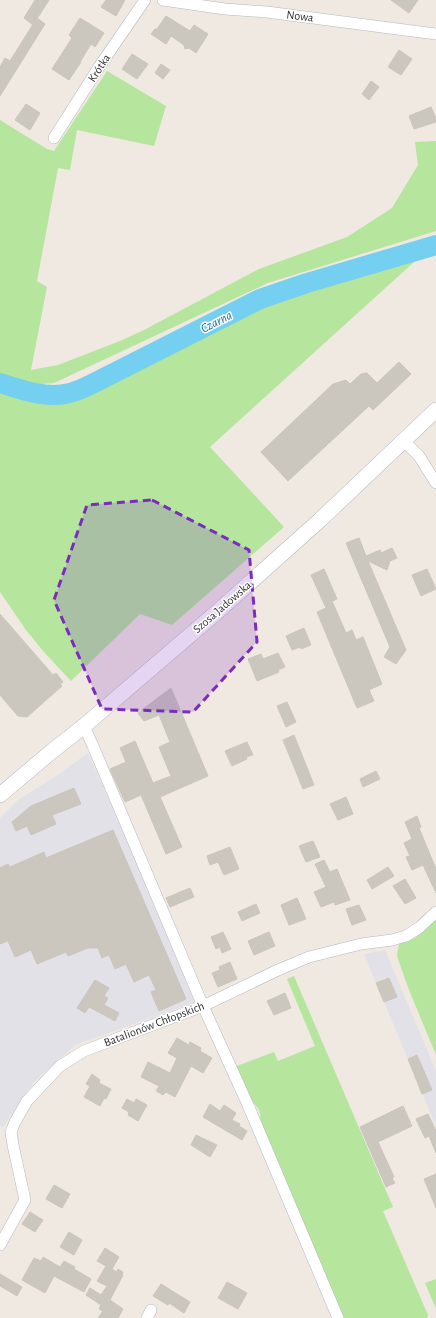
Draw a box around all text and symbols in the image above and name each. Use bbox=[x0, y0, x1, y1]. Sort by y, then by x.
street label: Nowa bbox=[286, 8, 315, 24]
street label: Krótka bbox=[86, 51, 113, 84]
water label: Czarna bbox=[199, 309, 235, 336]
street label: Szosa Jadowska bbox=[191, 578, 254, 635]
street label: Batalionów Chłopskich bbox=[102, 999, 206, 1049]

